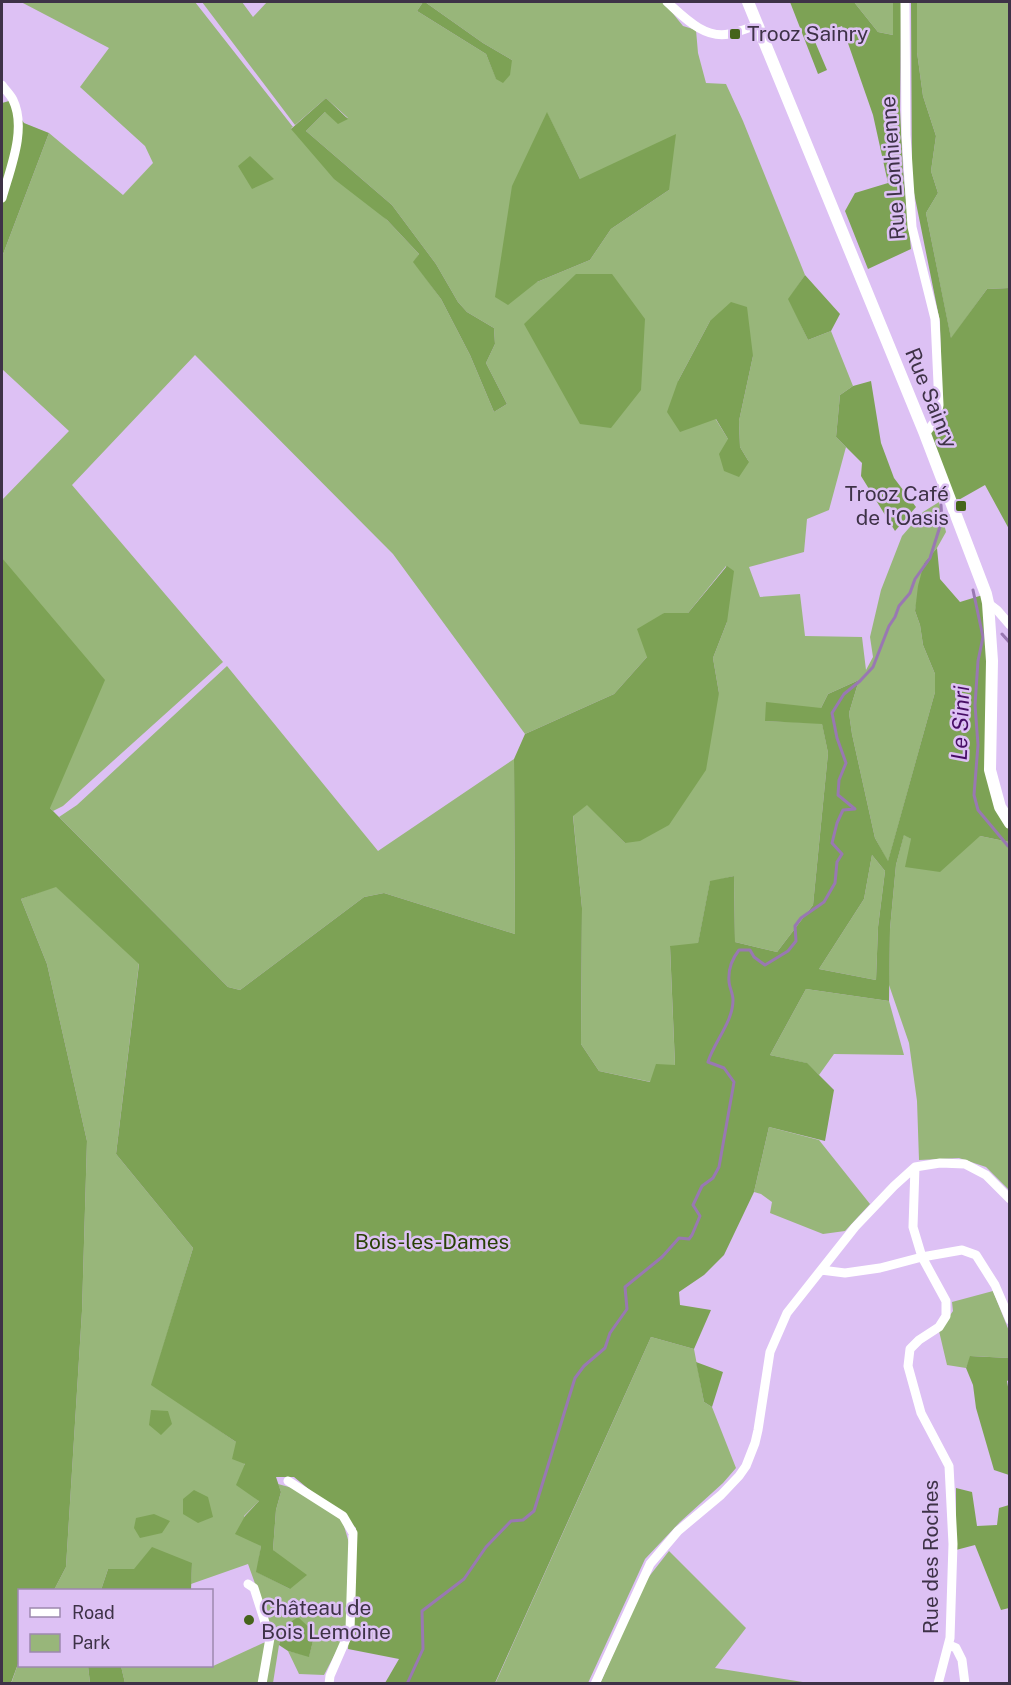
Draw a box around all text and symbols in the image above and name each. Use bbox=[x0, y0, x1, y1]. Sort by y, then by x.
place label: Trooz Sainry bbox=[747, 21, 868, 46]
marker: Trooz Sainry bbox=[728, 27, 742, 41]
street label: Rue Lonhienne bbox=[875, 95, 910, 241]
street label: Rue Sainry bbox=[900, 344, 963, 452]
place label: Trooz Café de l'Oasis bbox=[845, 481, 949, 530]
marker: Trooz Café de l'Oasis bbox=[954, 499, 968, 513]
water label: Le Sinri bbox=[946, 685, 974, 761]
park label: Bois-les-Dames bbox=[355, 1229, 509, 1254]
street label: Rue des Roches bbox=[918, 1480, 943, 1634]
legend bbox=[18, 1589, 213, 1667]
place label: Château de Bois Lemoine bbox=[261, 1595, 391, 1644]
text: Road bbox=[72, 1602, 115, 1623]
marker: Château de Bois Lemoine bbox=[242, 1613, 256, 1627]
text: Park bbox=[72, 1632, 110, 1653]

